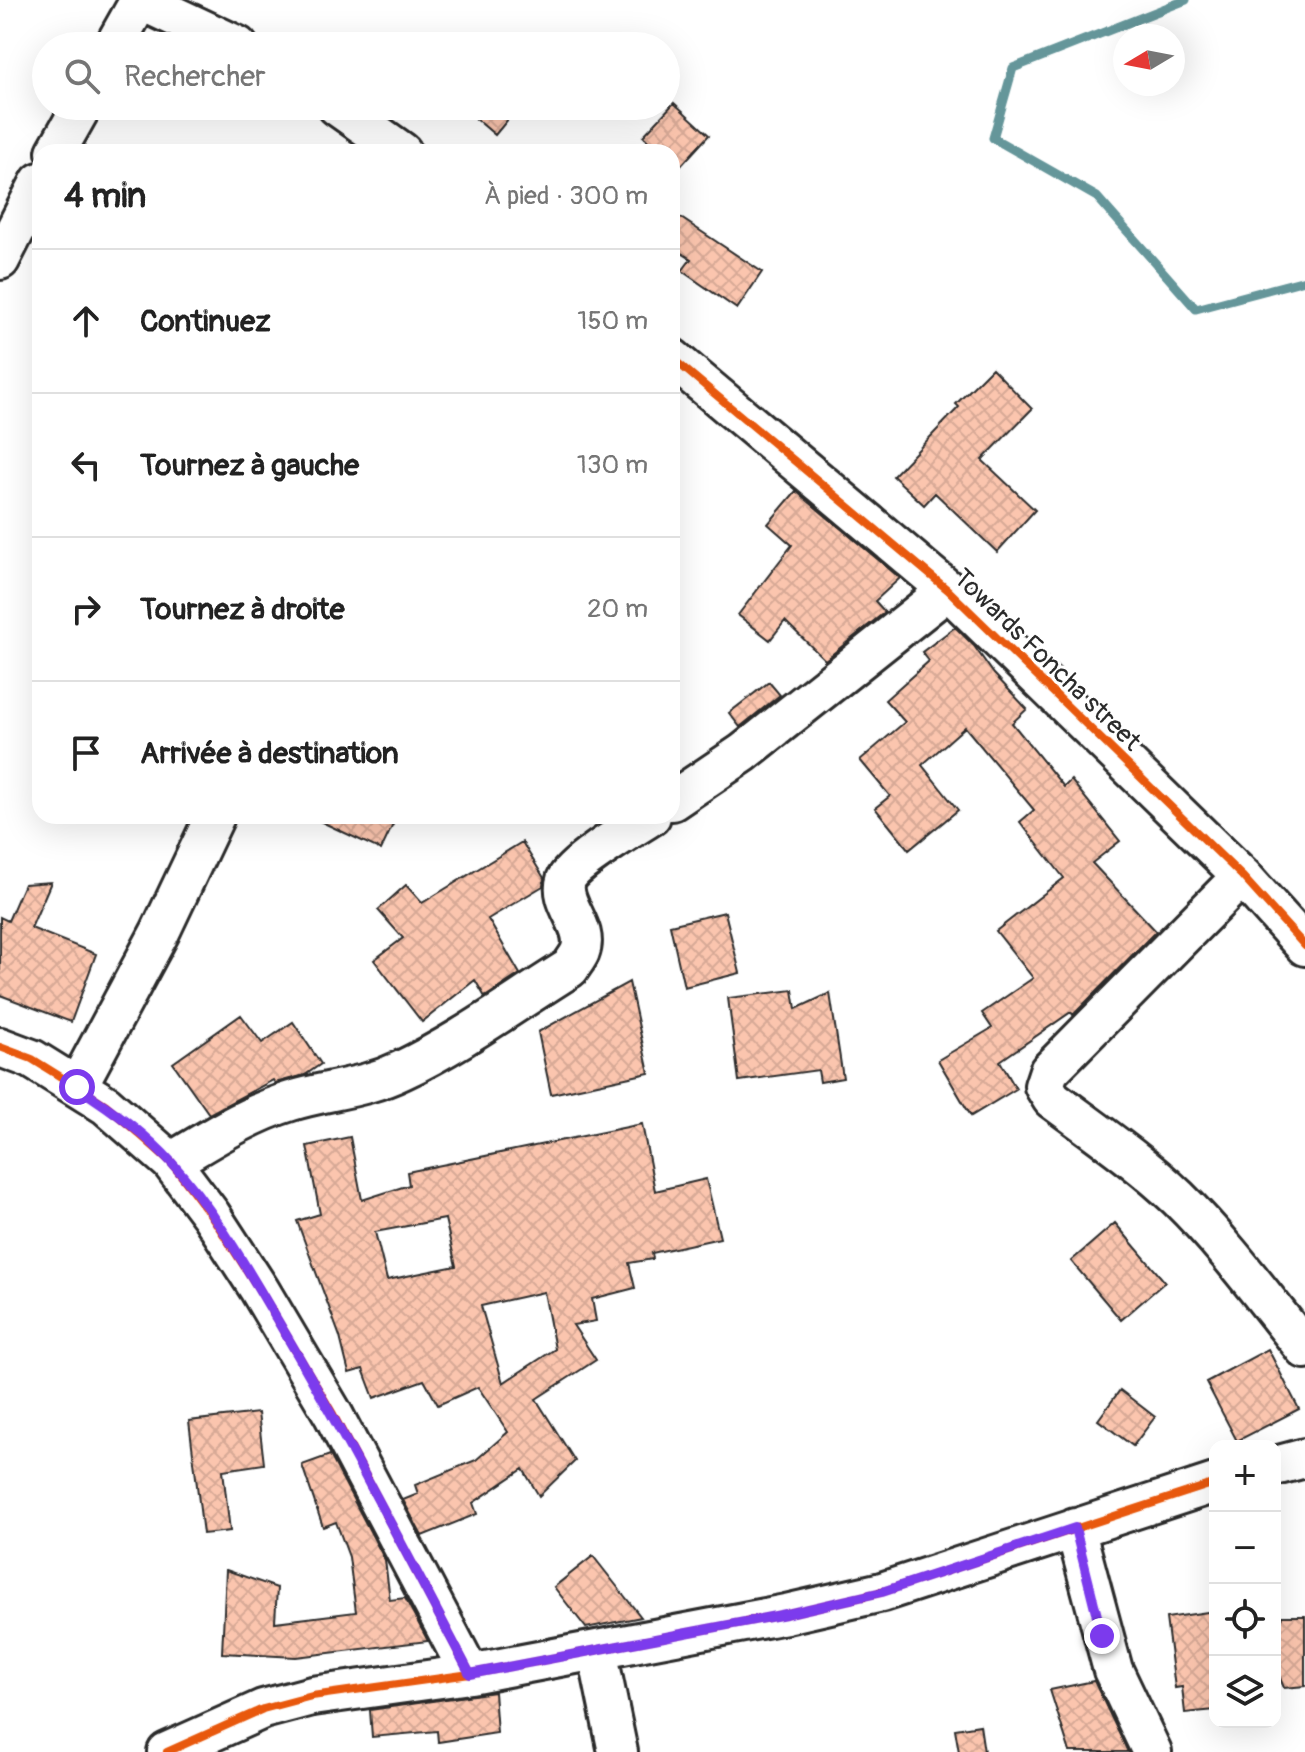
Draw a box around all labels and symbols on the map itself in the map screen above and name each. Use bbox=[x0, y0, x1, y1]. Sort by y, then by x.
north arrow bbox=[1113, 24, 1185, 96]
street label: Towards Foncha street bbox=[947, 562, 1148, 758]
route start bbox=[59, 1069, 95, 1105]
route end bbox=[1084, 1618, 1120, 1654]

